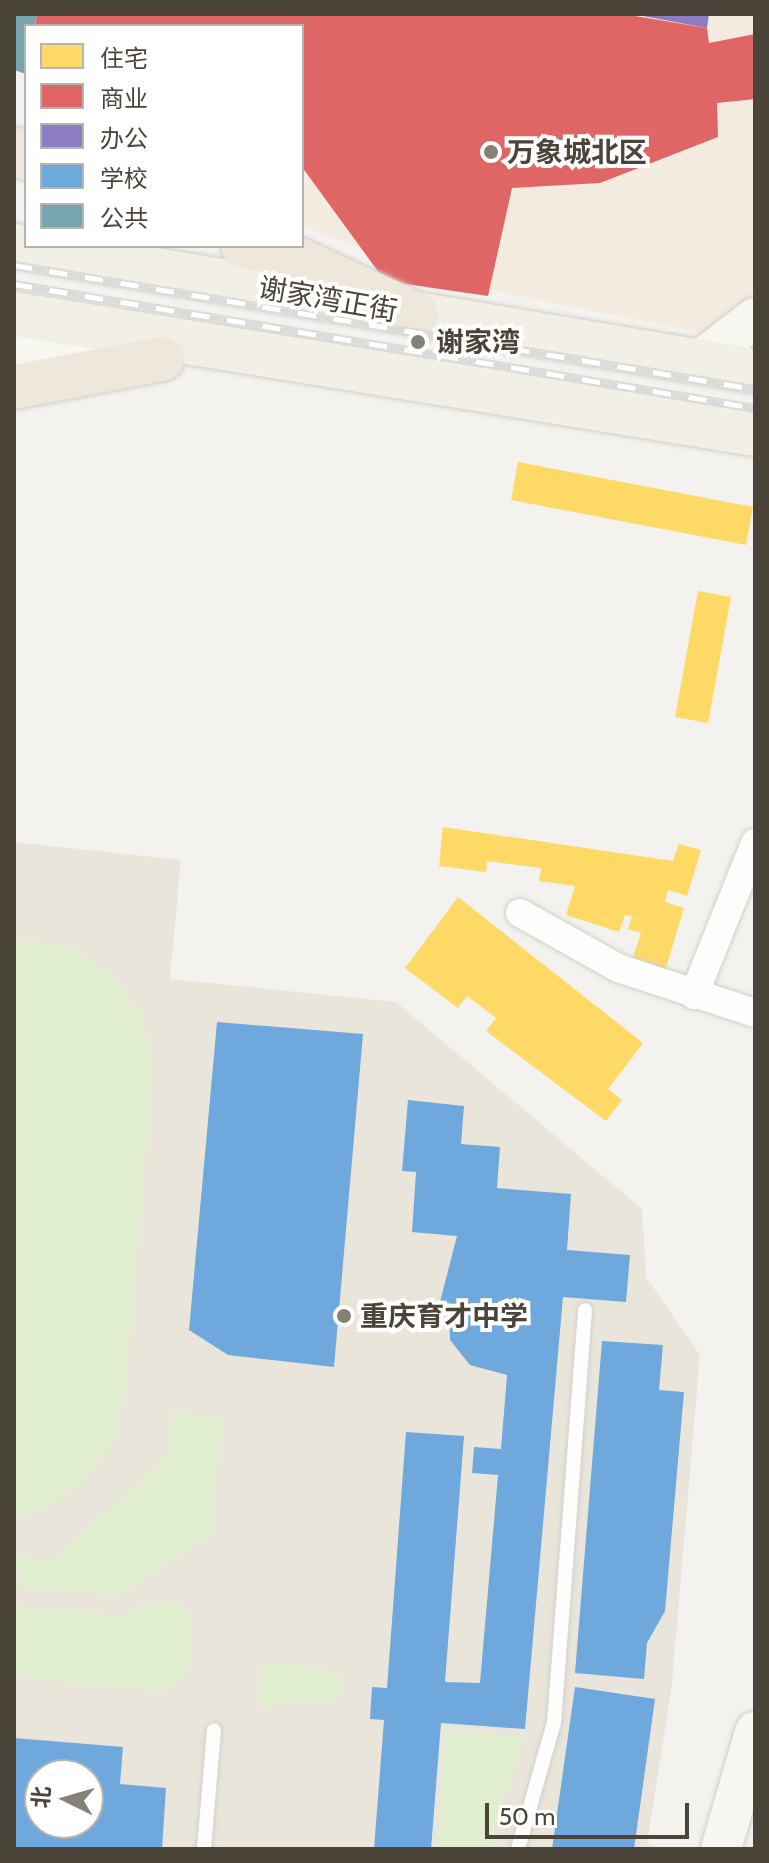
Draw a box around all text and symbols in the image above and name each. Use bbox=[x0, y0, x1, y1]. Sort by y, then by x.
legend bbox=[24, 24, 304, 248]
text: 住宅 bbox=[100, 44, 148, 73]
text: 商业 bbox=[100, 84, 148, 113]
text: 办公 bbox=[100, 124, 148, 153]
place label: 万象城北区 bbox=[507, 135, 647, 169]
marker: 万象城北区 bbox=[482, 143, 500, 161]
text: 学校 bbox=[100, 164, 148, 193]
text: 公共 bbox=[100, 204, 148, 233]
street label: 谢家湾正街 bbox=[256, 270, 400, 328]
place label: 谢家湾 bbox=[436, 325, 520, 359]
marker: 谢家湾 bbox=[407, 331, 429, 353]
place label: 重庆育才中学 bbox=[360, 1299, 528, 1333]
marker: 重庆育才中学 bbox=[335, 1307, 353, 1325]
north arrow bbox=[24, 1759, 104, 1839]
text: 北 bbox=[27, 1785, 56, 1809]
scale bar bbox=[489, 1787, 693, 1837]
text: 50 m bbox=[499, 1802, 555, 1831]

